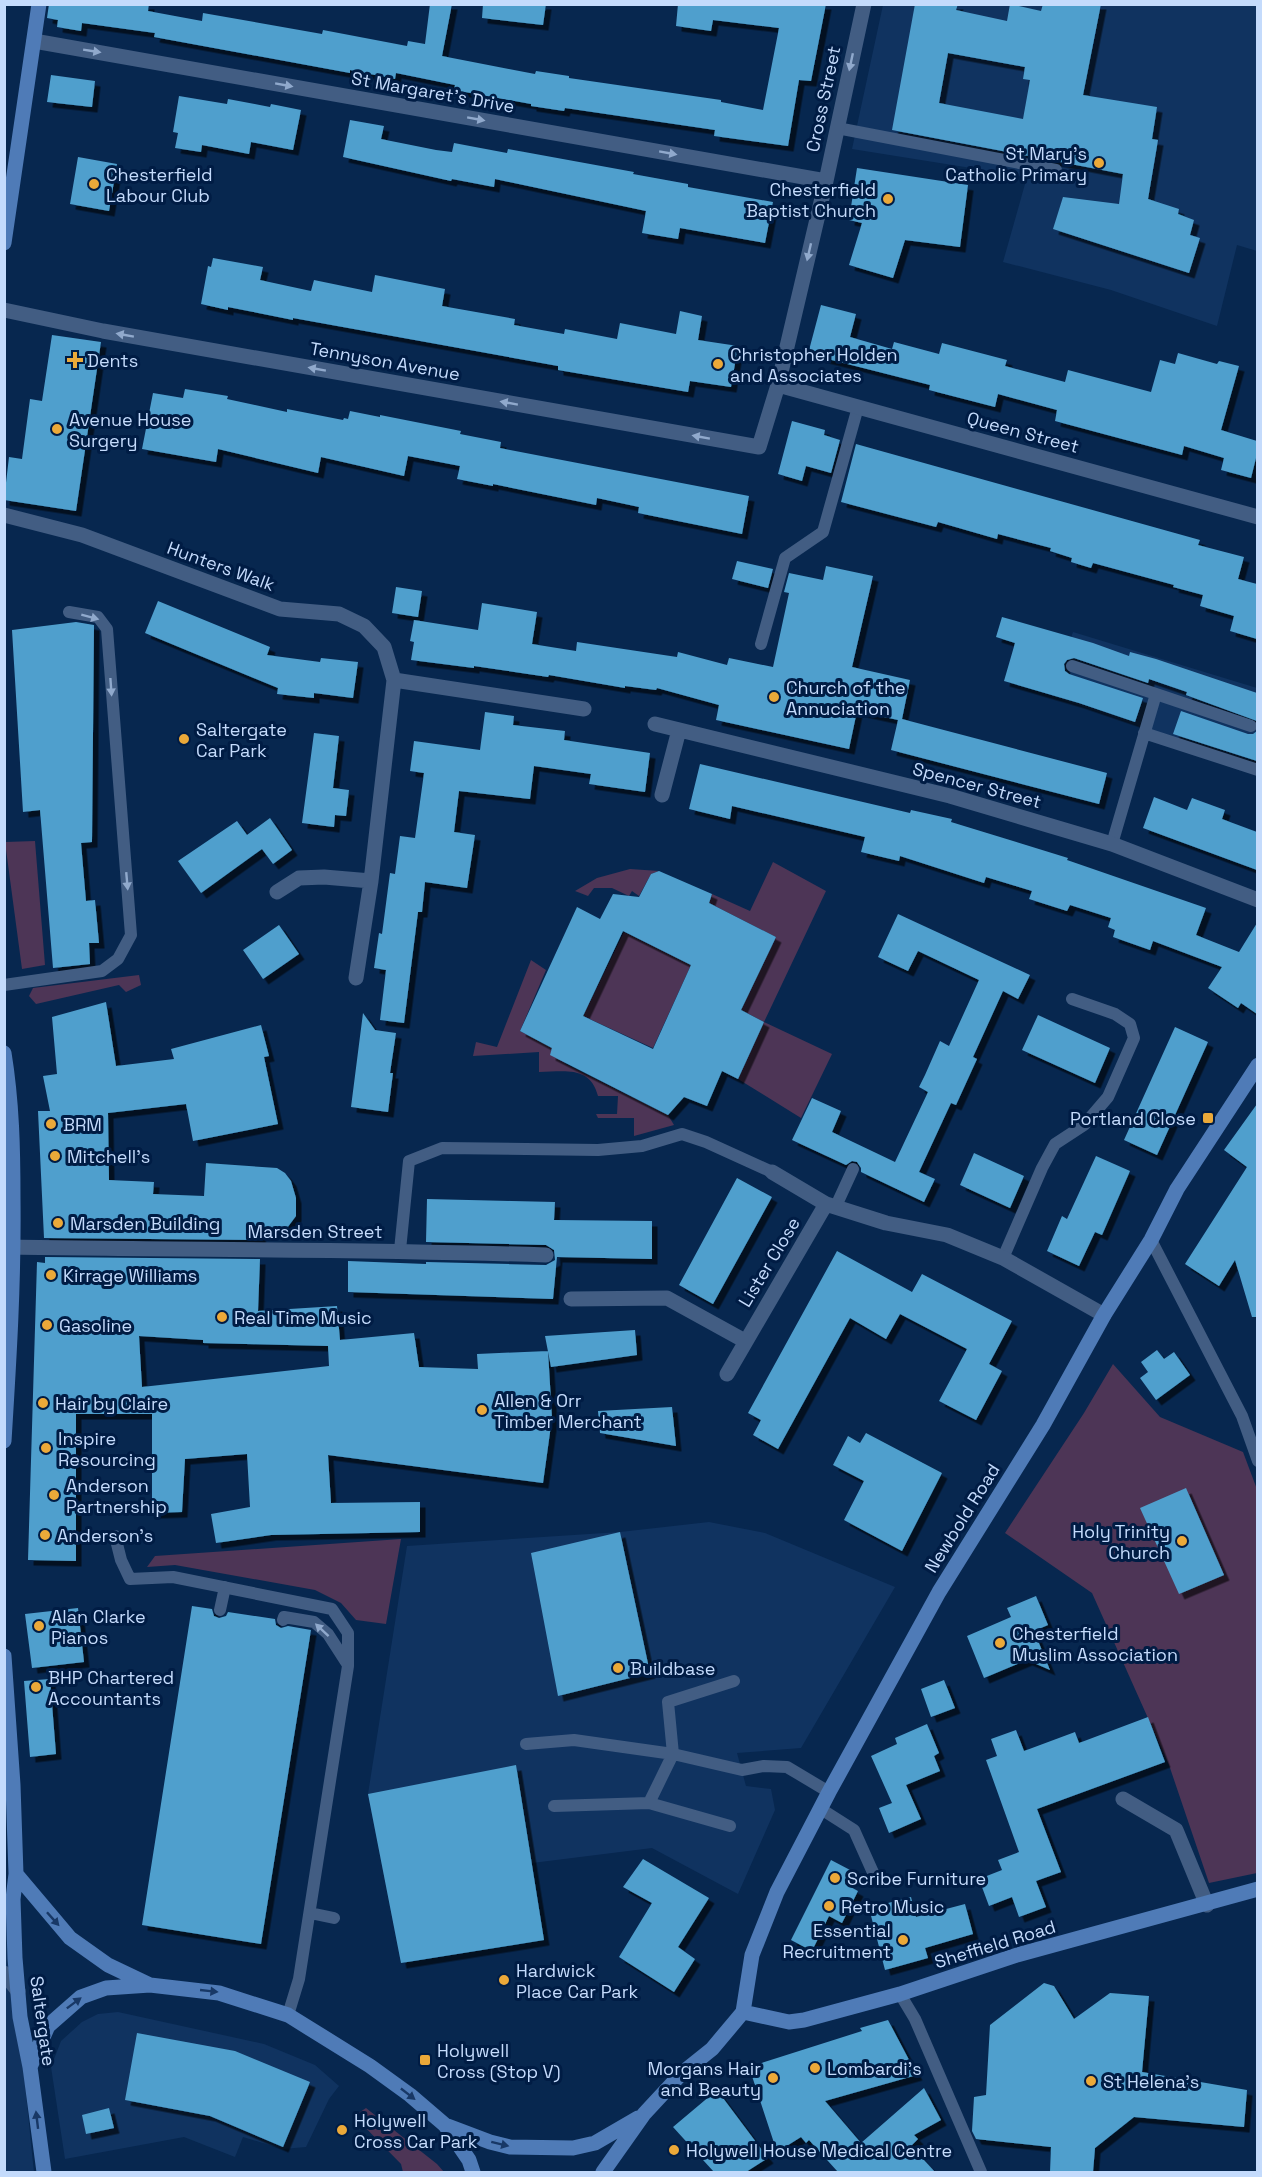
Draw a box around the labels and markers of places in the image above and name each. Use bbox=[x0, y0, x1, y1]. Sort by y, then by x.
place label: St Mary's Catholic Primary bbox=[945, 142, 1087, 186]
marker: St Mary's Catholic Primary bbox=[1092, 156, 1106, 170]
place label: Chesterfield Labour Club bbox=[106, 163, 213, 207]
marker: Chesterfield Labour Club bbox=[87, 177, 101, 191]
place label: Chesterfield Baptist Church bbox=[746, 178, 876, 222]
marker: Chesterfield Baptist Church bbox=[881, 192, 895, 206]
place label: Christopher Holden and Associates bbox=[730, 343, 897, 387]
place label: Dents bbox=[87, 349, 138, 372]
marker: Dents bbox=[68, 353, 82, 367]
marker: Christopher Holden and Associates bbox=[711, 357, 725, 371]
place label: Avenue House Surgery bbox=[69, 408, 191, 452]
marker: Avenue House Surgery bbox=[50, 422, 64, 436]
place label: Church of the Annuciation bbox=[786, 676, 906, 720]
marker: Church of the Annuciation bbox=[767, 690, 781, 704]
place label: Saltergate Car Park bbox=[196, 718, 287, 762]
marker: Saltergate Car Park bbox=[177, 732, 191, 746]
place label: Portland Close bbox=[1070, 1107, 1196, 1130]
marker: Portland Close bbox=[1201, 1111, 1215, 1125]
place label: BRM bbox=[63, 1113, 102, 1136]
marker: BRM bbox=[44, 1117, 58, 1131]
place label: Mitchell's bbox=[67, 1145, 150, 1168]
marker: Mitchell's bbox=[48, 1149, 62, 1163]
place label: Marsden Building bbox=[70, 1212, 220, 1235]
marker: Marsden Building bbox=[51, 1216, 65, 1230]
place label: Kirrage Williams bbox=[63, 1264, 197, 1287]
marker: Kirrage Williams bbox=[44, 1268, 58, 1282]
place label: Real Time Music bbox=[234, 1306, 372, 1329]
marker: Real Time Music bbox=[215, 1310, 229, 1324]
place label: Gasoline bbox=[59, 1314, 132, 1337]
marker: Gasoline bbox=[40, 1318, 54, 1332]
place label: Allen & Orr Timber Merchant bbox=[494, 1389, 642, 1433]
place label: Hair by Claire bbox=[55, 1392, 168, 1415]
marker: Hair by Claire bbox=[36, 1396, 50, 1410]
marker: Allen & Orr Timber Merchant bbox=[475, 1403, 489, 1417]
place label: Inspire Resourcing bbox=[58, 1427, 156, 1471]
marker: Inspire Resourcing bbox=[39, 1441, 53, 1455]
place label: Anderson Partnership bbox=[66, 1474, 167, 1518]
marker: Anderson Partnership bbox=[47, 1488, 61, 1502]
place label: Holy Trinity Church bbox=[1072, 1520, 1170, 1564]
place label: Anderson's bbox=[57, 1524, 153, 1547]
marker: Anderson's bbox=[38, 1528, 52, 1542]
marker: Holy Trinity Church bbox=[1175, 1534, 1189, 1548]
place label: Alan Clarke Pianos bbox=[51, 1605, 146, 1649]
marker: Alan Clarke Pianos bbox=[32, 1619, 46, 1633]
place label: Chesterfield Muslim Association bbox=[1012, 1622, 1178, 1666]
marker: Chesterfield Muslim Association bbox=[993, 1636, 1007, 1650]
place label: Buildbase bbox=[630, 1657, 715, 1680]
marker: Buildbase bbox=[611, 1661, 625, 1675]
place label: BHP Chartered Accountants bbox=[48, 1666, 174, 1710]
marker: BHP Chartered Accountants bbox=[29, 1680, 43, 1694]
place label: Scribe Furniture bbox=[847, 1867, 986, 1890]
marker: Scribe Furniture bbox=[828, 1871, 842, 1885]
place label: Retro Music bbox=[841, 1895, 944, 1918]
marker: Retro Music bbox=[822, 1899, 836, 1913]
place label: Essential Recruitment bbox=[783, 1919, 891, 1963]
marker: Essential Recruitment bbox=[896, 1933, 910, 1947]
place label: Hardwick Place Car Park bbox=[516, 1959, 638, 2003]
marker: Hardwick Place Car Park bbox=[497, 1973, 511, 1987]
place label: Holywell Cross (Stop V) bbox=[437, 2039, 561, 2083]
marker: Holywell Cross (Stop V) bbox=[418, 2053, 432, 2067]
place label: Morgans Hair and Beauty bbox=[647, 2057, 761, 2101]
place label: Lombardi's bbox=[827, 2057, 922, 2080]
marker: Lombardi's bbox=[808, 2061, 822, 2075]
place label: St Helena's bbox=[1103, 2070, 1199, 2093]
marker: Morgans Hair and Beauty bbox=[766, 2071, 780, 2085]
marker: St Helena's bbox=[1084, 2074, 1098, 2088]
place label: Holywell Cross Car Park bbox=[354, 2109, 478, 2153]
marker: Holywell Cross Car Park bbox=[335, 2123, 349, 2137]
place label: Holywell House Medical Centre bbox=[686, 2139, 952, 2162]
marker: Holywell House Medical Centre bbox=[667, 2143, 681, 2157]

